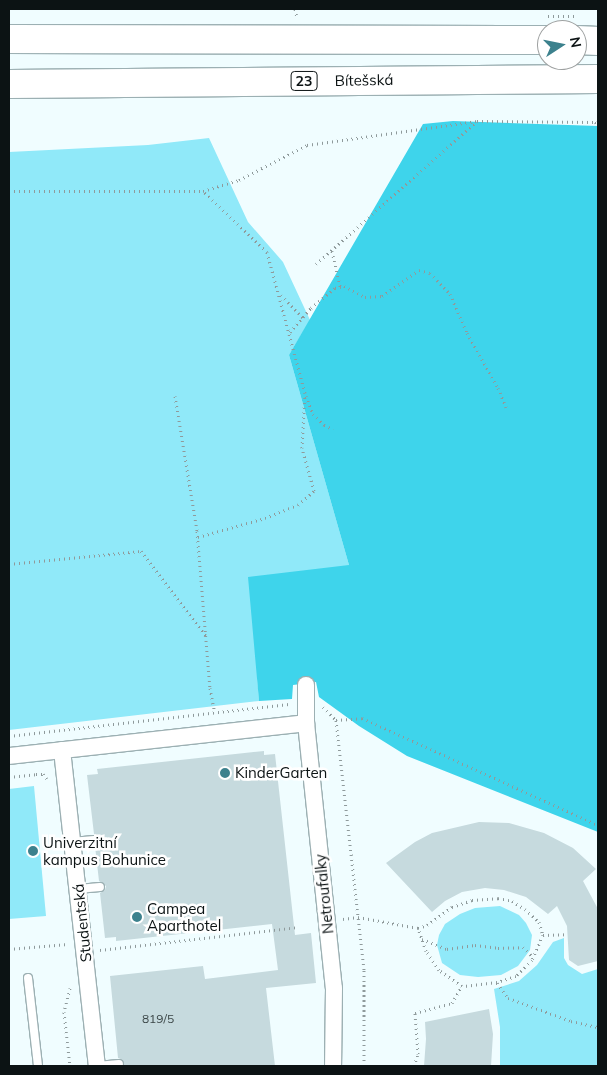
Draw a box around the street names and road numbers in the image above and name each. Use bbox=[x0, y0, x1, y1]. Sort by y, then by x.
road number: 23 bbox=[290, 70, 318, 92]
street label: Bítešská bbox=[334, 70, 394, 90]
street label: Netroufalky bbox=[311, 853, 337, 935]
street label: Studentská bbox=[69, 883, 95, 963]

